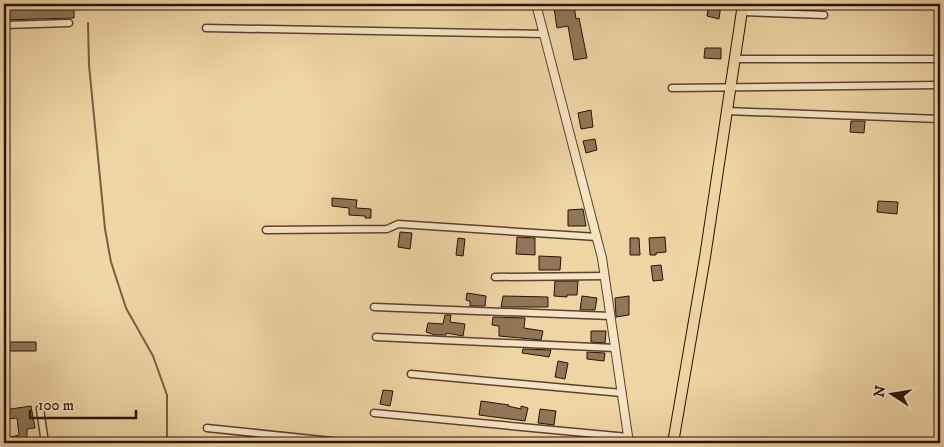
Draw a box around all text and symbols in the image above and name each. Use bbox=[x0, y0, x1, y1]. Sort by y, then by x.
north arrow bbox=[866, 370, 916, 420]
text: N bbox=[870, 384, 890, 399]
scale bar bbox=[30, 387, 136, 419]
text: 100 m bbox=[38, 396, 74, 415]

